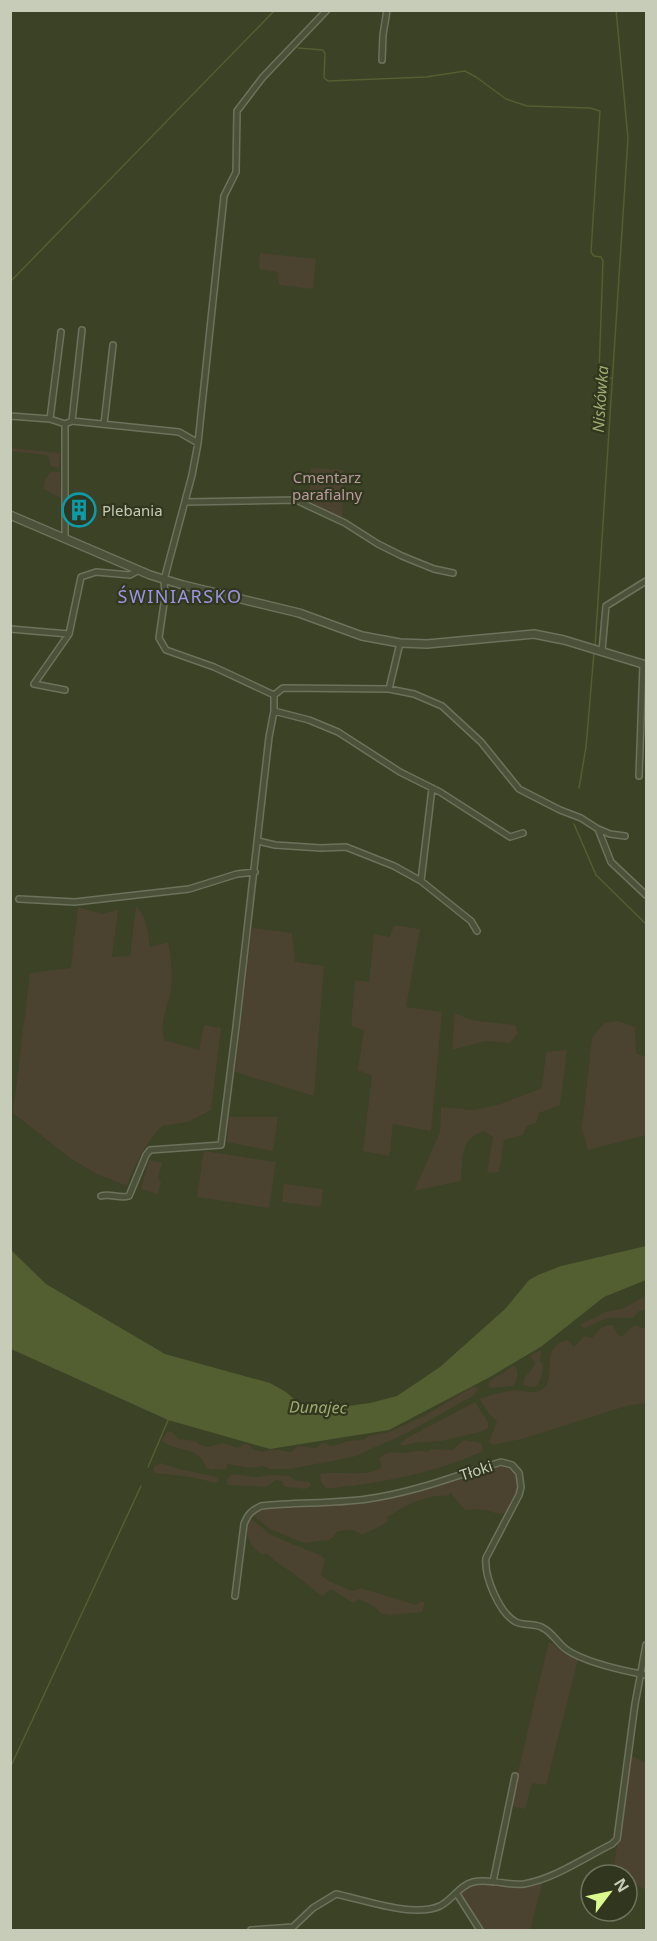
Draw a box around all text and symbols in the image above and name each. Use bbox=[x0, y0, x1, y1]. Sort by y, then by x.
water label: Niskówka bbox=[587, 365, 613, 433]
park label: Cmentarz parafialny bbox=[292, 467, 362, 504]
building icon: Plebania bbox=[61, 492, 97, 528]
place label: Plebania bbox=[102, 500, 163, 520]
district label: ŚWINIARSKO bbox=[118, 584, 242, 608]
water label: Dunajec bbox=[289, 1395, 348, 1419]
street label: Tłoki bbox=[457, 1455, 495, 1485]
north arrow bbox=[579, 1863, 639, 1923]
text: N bbox=[609, 1874, 634, 1896]

